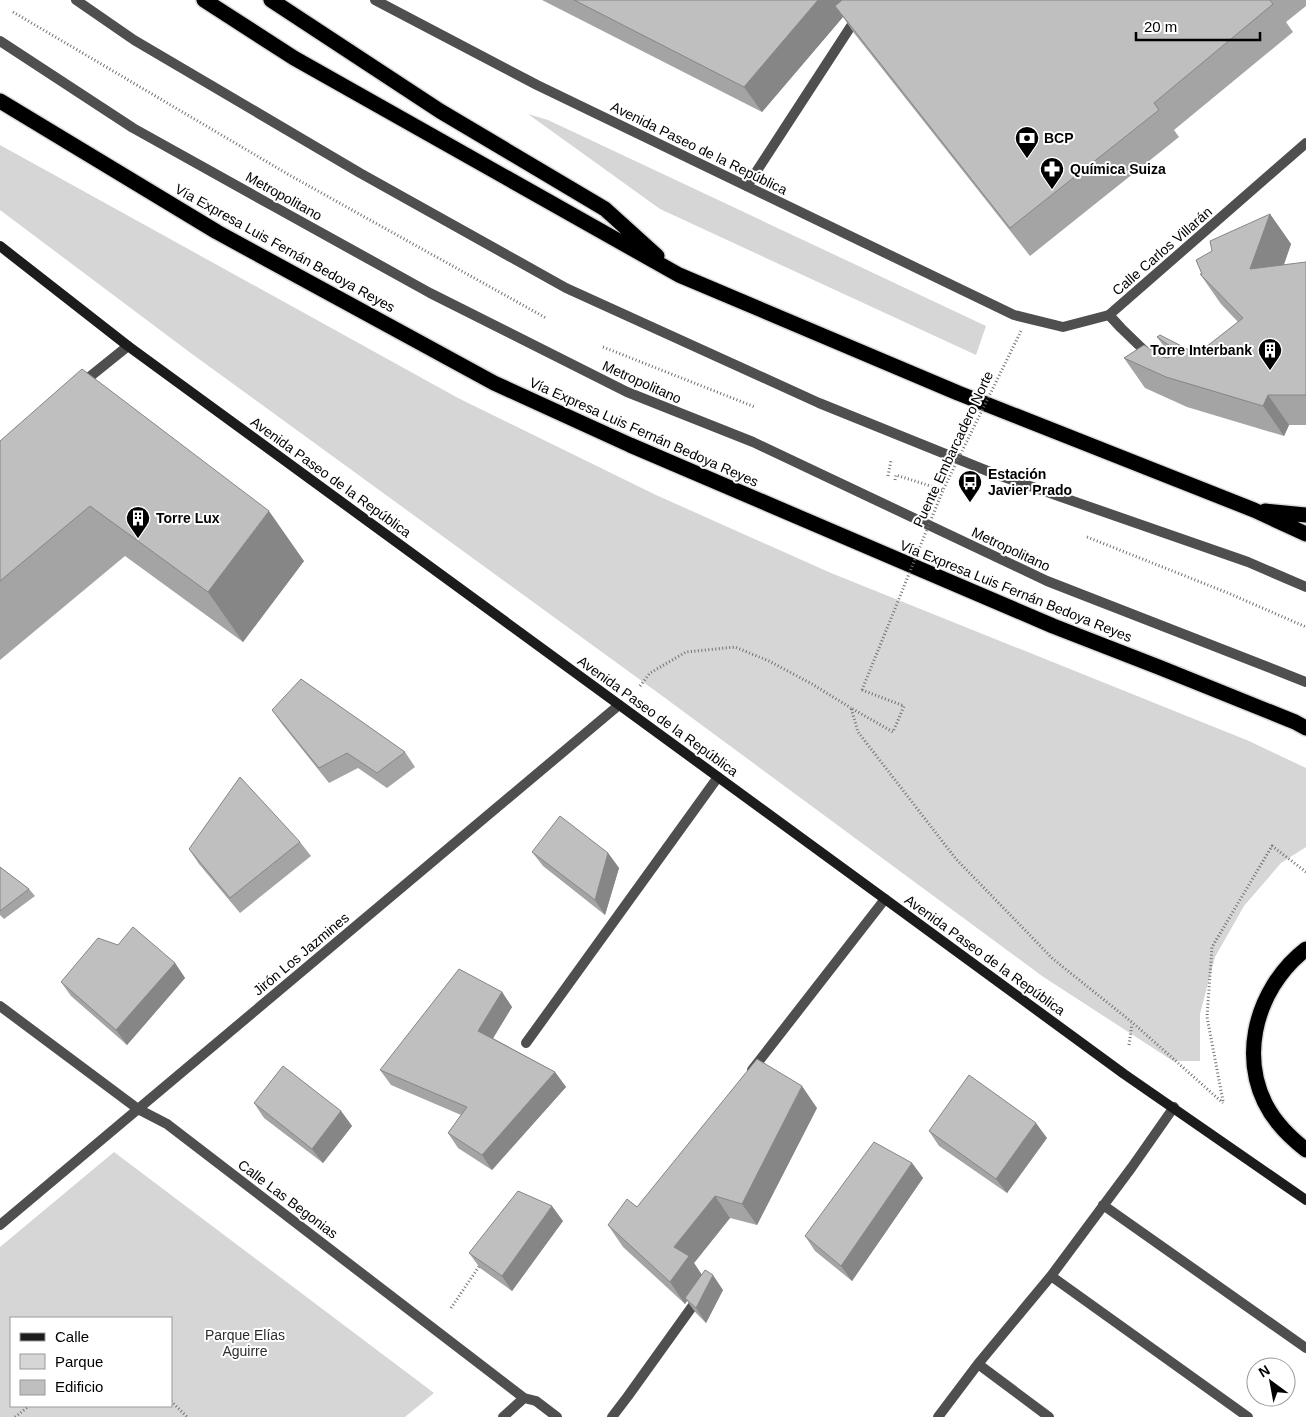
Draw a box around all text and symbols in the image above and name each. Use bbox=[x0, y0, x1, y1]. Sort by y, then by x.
scale bar bbox=[1136, 10, 1260, 42]
text: 20 m bbox=[1144, 18, 1177, 35]
street label: Avenida Paseo de la República bbox=[608, 98, 790, 198]
bank icon: BCP bbox=[1014, 125, 1040, 159]
place label: BCP bbox=[1044, 130, 1074, 146]
pharmacy icon: Química Suiza bbox=[1039, 156, 1065, 190]
place label: Química Suiza bbox=[1070, 161, 1166, 177]
street label: Metropolitano bbox=[243, 168, 325, 224]
street label: Vía Expresa Luis Fernán Bedoya Reyes bbox=[172, 181, 398, 315]
street label: Calle Carlos Villarán bbox=[1109, 203, 1215, 299]
building icon: Torre Interbank bbox=[1257, 337, 1283, 371]
place label: Torre Interbank bbox=[1150, 342, 1252, 358]
street label: Metropolitano bbox=[600, 357, 684, 407]
street label: Puente Embarcadero Norte bbox=[910, 368, 996, 530]
street label: Vía Expresa Luis Fernán Bedoya Reyes bbox=[527, 374, 761, 490]
street label: Avenida Paseo de la República bbox=[248, 413, 414, 541]
place label: Estación Javier Prado bbox=[988, 466, 1072, 498]
bus stop icon: Estación Javier Prado bbox=[957, 469, 983, 503]
building icon: Torre Lux bbox=[125, 505, 151, 539]
place label: Torre Lux bbox=[156, 510, 220, 526]
street label: Metropolitano bbox=[969, 524, 1053, 574]
street label: Vía Expresa Luis Fernán Bedoya Reyes bbox=[898, 537, 1134, 645]
street label: Avenida Paseo de la República bbox=[575, 652, 741, 780]
street label: Avenida Paseo de la República bbox=[902, 891, 1068, 1019]
street label: Jirón Los Jazmines bbox=[250, 909, 352, 999]
street label: Calle Las Begonias bbox=[235, 1156, 341, 1242]
legend bbox=[10, 1317, 172, 1407]
park label: Parque Elías Aguirre bbox=[205, 1327, 285, 1359]
text: Calle bbox=[55, 1328, 89, 1345]
text: Parque bbox=[55, 1353, 103, 1370]
north arrow bbox=[1246, 1357, 1296, 1407]
text: N bbox=[1256, 1362, 1273, 1380]
text: Edificio bbox=[55, 1378, 103, 1395]

